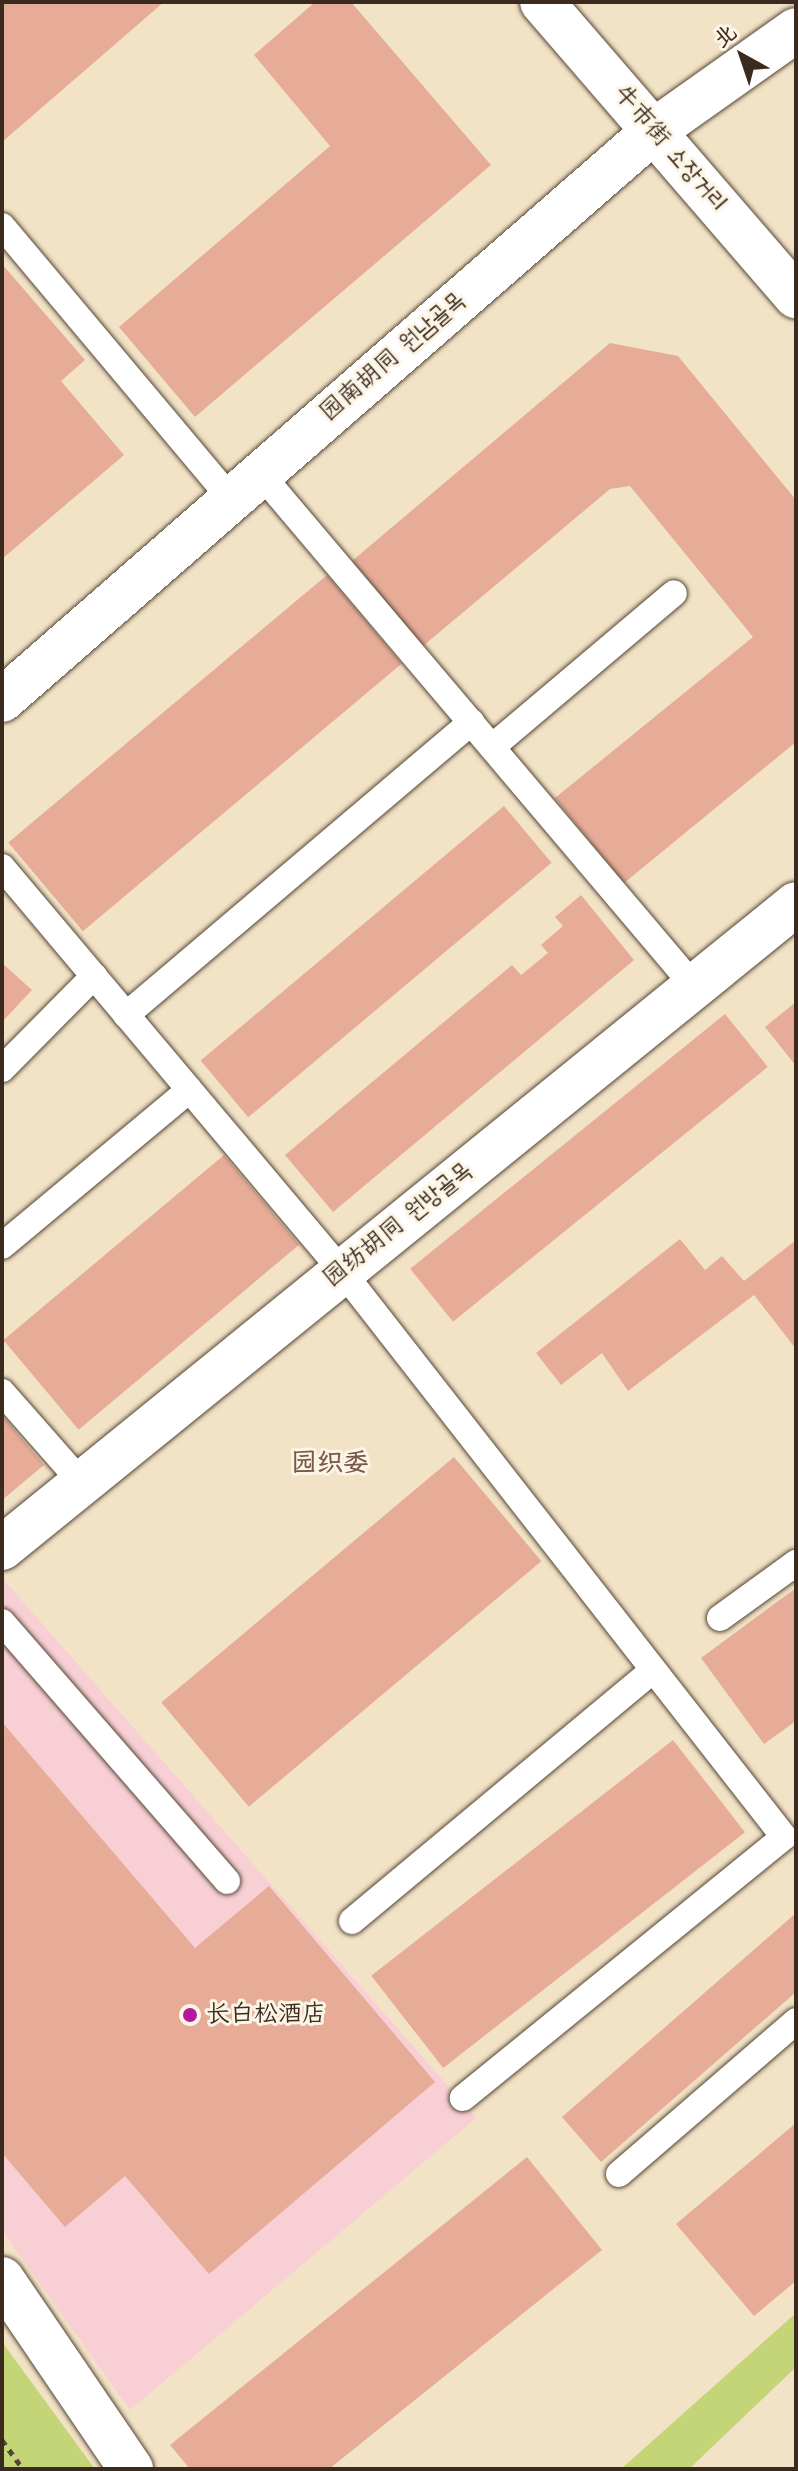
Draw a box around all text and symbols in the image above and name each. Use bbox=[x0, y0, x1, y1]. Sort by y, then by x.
north arrow bbox=[702, 16, 782, 96]
text: 北 bbox=[707, 17, 746, 58]
street label: 牛市街 소장거리 bbox=[607, 80, 733, 218]
street label: 园南胡同 원남골목 bbox=[315, 286, 471, 428]
street label: 园纺胡同 원방골목 bbox=[318, 1156, 478, 1294]
district label: 园织委 bbox=[291, 1449, 369, 1481]
place label: 长白松酒店 bbox=[206, 2001, 326, 2029]
marker: 长白松酒店 bbox=[181, 2006, 199, 2024]

